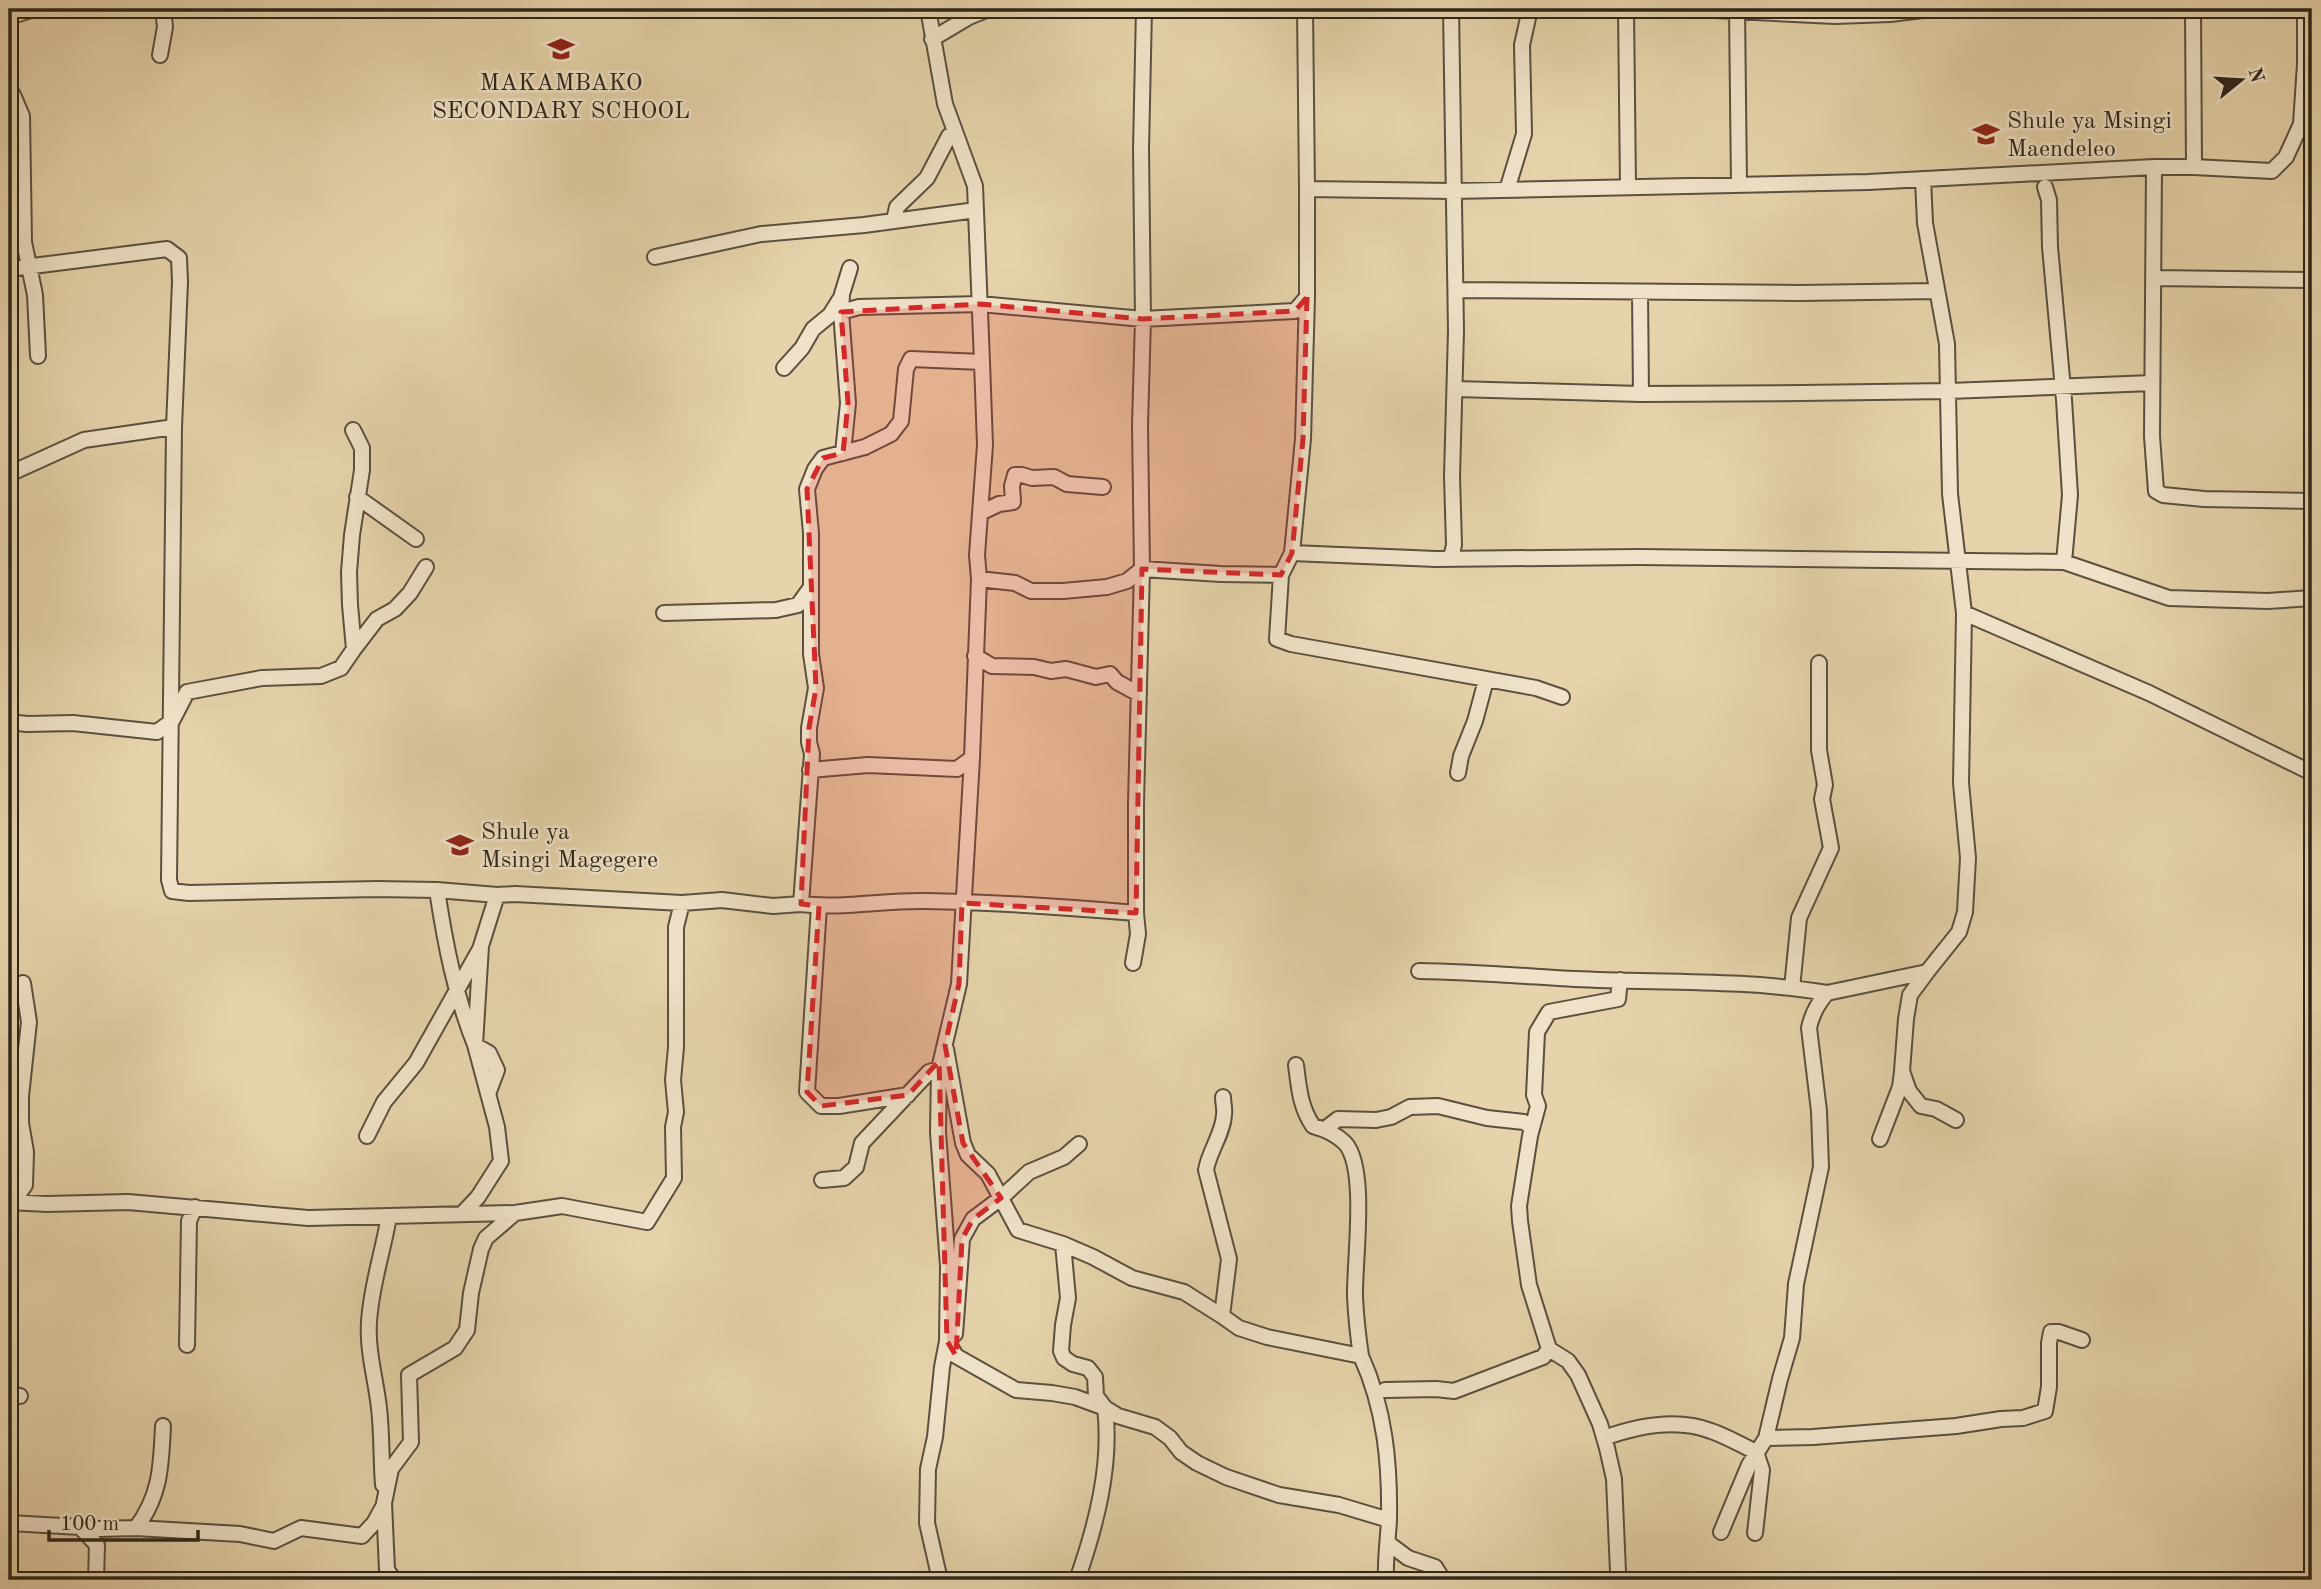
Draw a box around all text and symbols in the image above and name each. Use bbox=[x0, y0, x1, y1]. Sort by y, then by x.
school or university icon: MAKAMBAKO SECONDARY SCHOOL bbox=[546, 34, 576, 64]
north arrow bbox=[2206, 46, 2276, 116]
text: N bbox=[2244, 66, 2266, 86]
place label: MAKAMBAKO SECONDARY SCHOOL bbox=[432, 72, 690, 124]
place label: Shule ya Msingi Maendeleo bbox=[2007, 110, 2172, 162]
school or university icon: Shule ya Msingi Maendeleo bbox=[1971, 119, 2001, 149]
place label: Shule ya Msingi Magegere bbox=[481, 821, 658, 873]
school or university icon: Shule ya Msingi Magegere bbox=[445, 830, 475, 860]
scale bar bbox=[49, 1498, 198, 1542]
text: 100 m bbox=[60, 1514, 119, 1535]

